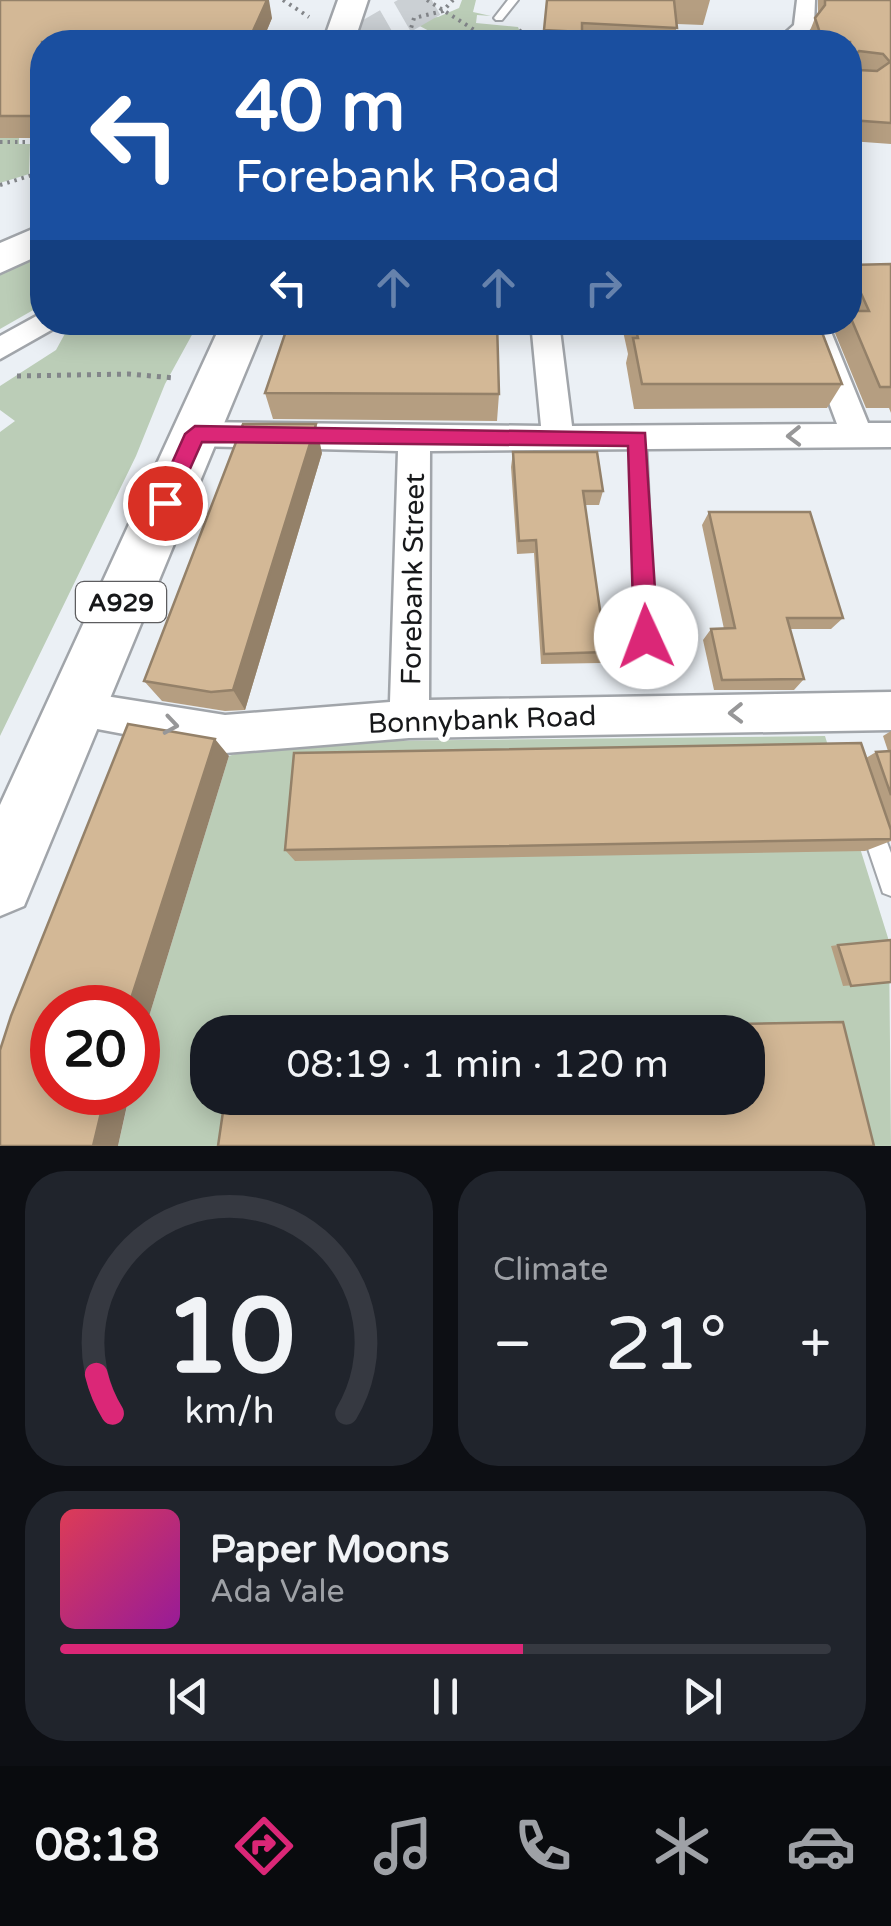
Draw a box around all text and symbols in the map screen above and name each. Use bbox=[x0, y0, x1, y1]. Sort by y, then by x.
text: 40 m bbox=[235, 66, 405, 150]
icon: left bbox=[70, 70, 200, 200]
text: Forebank Road bbox=[235, 151, 560, 205]
icon: left bbox=[261, 260, 316, 315]
icon: ahead bbox=[366, 260, 421, 315]
icon: ahead bbox=[471, 260, 526, 315]
icon: right bbox=[576, 260, 631, 315]
one-way arrow bbox=[785, 425, 800, 447]
pin bbox=[123, 461, 208, 546]
street label: Forebank Street bbox=[394, 472, 432, 685]
icon: arrive bbox=[138, 476, 193, 531]
road number: A929 bbox=[76, 582, 166, 622]
position arrow bbox=[594, 585, 698, 689]
street label: Bonnybank Road bbox=[367, 699, 597, 741]
one-way arrow bbox=[727, 702, 743, 723]
one-way arrow bbox=[162, 714, 179, 735]
speed limit sign: 20 bbox=[30, 985, 160, 1115]
text: 08:19 · 1 min · 120 m bbox=[286, 1042, 669, 1088]
text: Climate bbox=[493, 1251, 608, 1289]
text: 10 bbox=[164, 1276, 294, 1401]
text: 21° bbox=[605, 1300, 727, 1390]
text: − bbox=[493, 1312, 532, 1378]
text: + bbox=[800, 1312, 831, 1378]
text: km/h bbox=[184, 1390, 274, 1433]
text: Paper Moons bbox=[210, 1527, 450, 1573]
text: Ada Vale bbox=[210, 1573, 345, 1611]
icon: previous bbox=[161, 1669, 216, 1724]
icon: pause bbox=[418, 1669, 473, 1724]
icon: next bbox=[675, 1669, 730, 1724]
icon: directions bbox=[229, 1811, 299, 1881]
icon: music bbox=[368, 1811, 438, 1881]
icon: phone bbox=[508, 1811, 578, 1881]
icon: climate bbox=[647, 1811, 717, 1881]
icon: car bbox=[786, 1811, 856, 1881]
text: 08:18 bbox=[35, 1819, 159, 1873]

